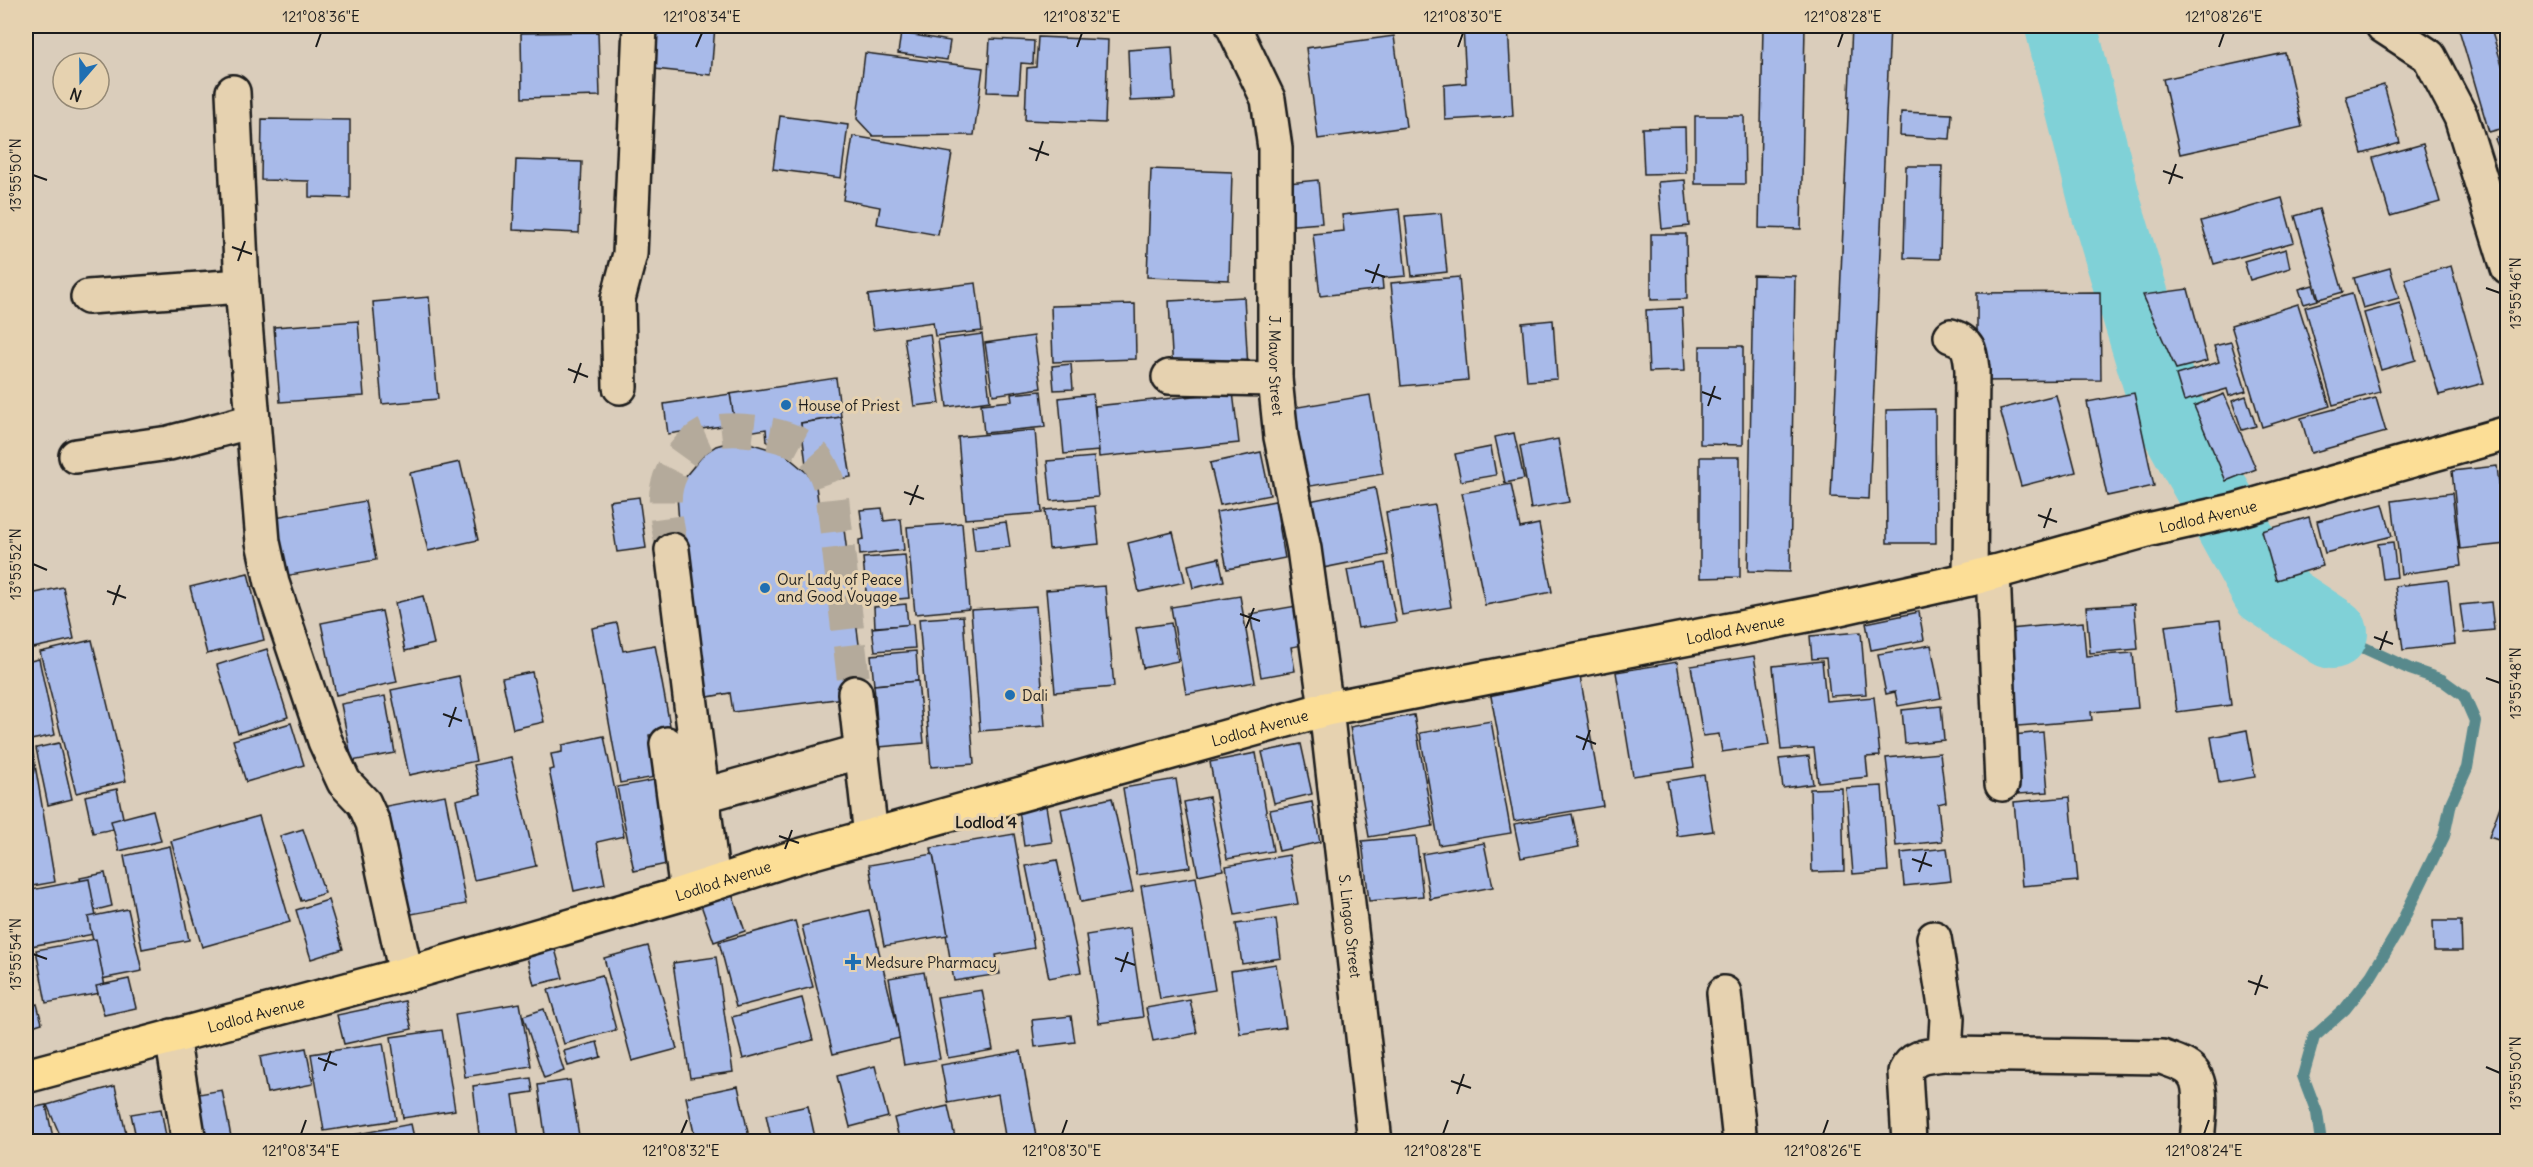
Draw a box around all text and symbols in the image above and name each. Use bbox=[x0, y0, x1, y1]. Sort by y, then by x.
text: 121°08'36"E bbox=[282, 7, 360, 26]
text: 121°08'34"E bbox=[663, 7, 741, 26]
text: 121°08'32"E bbox=[1043, 7, 1121, 26]
text: 121°08'30"E bbox=[1424, 7, 1503, 26]
text: 121°08'28"E bbox=[1804, 7, 1882, 26]
text: 121°08'26"E bbox=[2185, 7, 2263, 26]
north arrow bbox=[51, 51, 111, 111]
text: N bbox=[67, 84, 84, 106]
text: 13°55'50"N bbox=[6, 138, 25, 212]
text: 13°55'46"N bbox=[2506, 257, 2525, 329]
street label: J. Mavor Street bbox=[1265, 315, 1288, 417]
place label: House of Priest bbox=[798, 396, 900, 415]
marker: House of Priest bbox=[779, 398, 793, 412]
street label: Lodlod Avenue bbox=[2157, 495, 2259, 537]
text: 13°55'52"N bbox=[6, 528, 25, 600]
place label: Our Lady of Peace and Good Voyage bbox=[777, 570, 902, 606]
marker: Our Lady of Peace and Good Voyage bbox=[758, 581, 772, 595]
street label: Lodlod Avenue bbox=[1685, 610, 1786, 648]
text: 13°55'48"N bbox=[2506, 647, 2525, 719]
place label: Dali bbox=[1022, 686, 1048, 705]
marker: Dali bbox=[1003, 688, 1017, 702]
street label: Lodlod Avenue bbox=[1209, 705, 1310, 750]
district label: Lodlod 4 bbox=[955, 812, 1017, 832]
street label: Lodlod Avenue bbox=[673, 856, 773, 905]
street label: S. Lingao Street bbox=[1335, 873, 1366, 979]
text: 13°55'54"N bbox=[6, 918, 25, 990]
place label: Medsure Pharmacy bbox=[865, 953, 997, 972]
marker: Medsure Pharmacy bbox=[846, 955, 860, 969]
street label: Lodlod Avenue bbox=[205, 992, 307, 1036]
text: 13°55'50"N bbox=[2506, 1036, 2525, 1110]
text: 121°08'34"E bbox=[262, 1141, 340, 1160]
text: 121°08'32"E bbox=[642, 1141, 720, 1160]
text: 121°08'30"E bbox=[1023, 1141, 1102, 1160]
text: 121°08'28"E bbox=[1404, 1141, 1482, 1160]
text: 121°08'26"E bbox=[1784, 1141, 1862, 1160]
text: 121°08'24"E bbox=[2165, 1141, 2243, 1160]

